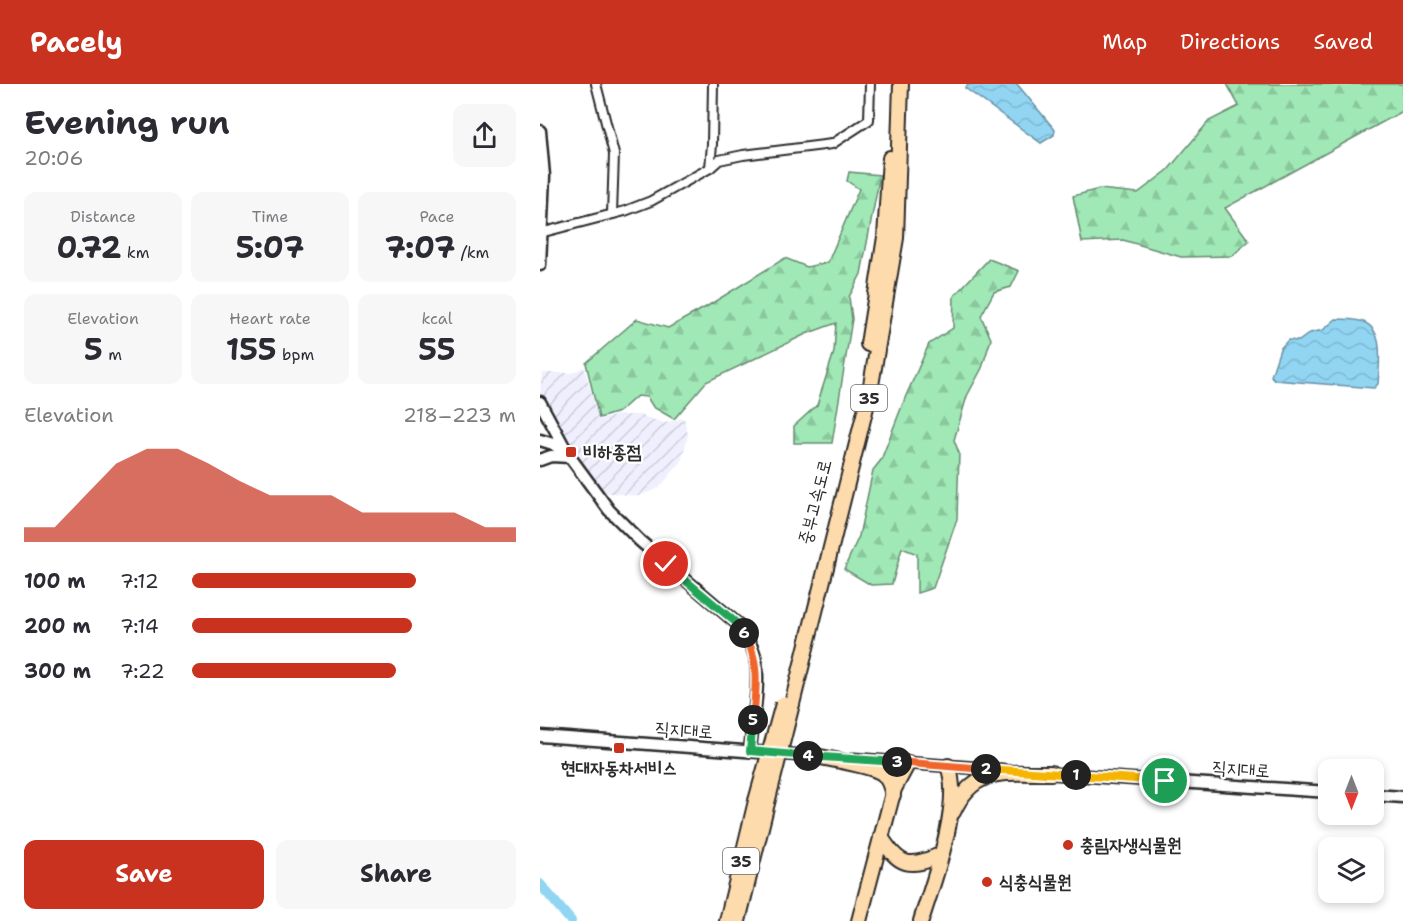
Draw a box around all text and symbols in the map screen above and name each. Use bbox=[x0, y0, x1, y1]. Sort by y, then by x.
text: Pacely bbox=[30, 23, 123, 61]
text: Map bbox=[1102, 28, 1147, 56]
text: Directions bbox=[1180, 28, 1280, 56]
text: Saved bbox=[1313, 28, 1373, 56]
text: Evening run bbox=[24, 100, 230, 145]
button: share bbox=[453, 104, 516, 167]
text: 20:06 bbox=[24, 145, 83, 171]
text: Distance bbox=[70, 206, 136, 227]
text: Time bbox=[252, 206, 288, 227]
text: Pace bbox=[419, 206, 455, 227]
text: 0.72 bbox=[57, 227, 121, 268]
text: 5:07 bbox=[236, 227, 304, 268]
text: 7:07 bbox=[385, 227, 455, 268]
text: km bbox=[121, 242, 150, 263]
text: /km bbox=[455, 242, 489, 263]
text: Elevation bbox=[67, 308, 139, 329]
text: Heart rate bbox=[229, 308, 311, 329]
text: kcal bbox=[421, 308, 453, 329]
text: 5 bbox=[84, 329, 103, 370]
text: 155 bbox=[226, 329, 277, 370]
text: 55 bbox=[418, 329, 456, 370]
text: m bbox=[103, 344, 122, 365]
text: bpm bbox=[277, 344, 314, 365]
road number: 35 bbox=[851, 385, 887, 411]
text: Elevation bbox=[24, 402, 114, 428]
text: 218–223 m bbox=[403, 402, 516, 428]
place label: 비하종점 bbox=[583, 440, 641, 464]
marker: 비하종점 bbox=[564, 445, 578, 459]
street label: 중부고속도로 bbox=[793, 457, 837, 547]
pin bbox=[640, 538, 691, 589]
icon: check bbox=[649, 547, 682, 580]
text: 100 m bbox=[24, 568, 86, 594]
text: 7:12 bbox=[120, 568, 159, 594]
text: 200 m bbox=[24, 613, 91, 639]
text: 7:14 bbox=[120, 613, 159, 639]
pin: 6 bbox=[729, 618, 759, 648]
text: 6 bbox=[738, 622, 750, 643]
text: 300 m bbox=[24, 658, 91, 684]
text: 7:22 bbox=[120, 658, 165, 684]
pin: 5 bbox=[738, 705, 768, 735]
text: 5 bbox=[748, 709, 758, 730]
street label: 직지대로 bbox=[654, 716, 714, 744]
marker: 현대자동차서비스 bbox=[612, 741, 626, 755]
pin: 4 bbox=[793, 741, 823, 771]
text: 4 bbox=[802, 745, 814, 766]
pin: 3 bbox=[882, 747, 912, 777]
text: 3 bbox=[891, 751, 903, 772]
pin: 2 bbox=[971, 754, 1001, 784]
pin bbox=[1139, 755, 1190, 806]
street label: 직지대로 bbox=[1211, 755, 1271, 783]
place label: 현대자동차서비스 bbox=[561, 756, 677, 780]
text: 2 bbox=[980, 758, 992, 779]
north arrow bbox=[1318, 759, 1384, 825]
map controls bbox=[1318, 759, 1384, 903]
pin: 1 bbox=[1061, 760, 1091, 790]
text: 1 bbox=[1072, 764, 1080, 785]
icon: arrive bbox=[1148, 764, 1181, 797]
place label: 충림자생식물원 bbox=[1080, 833, 1181, 857]
button: layers bbox=[1318, 837, 1384, 903]
marker: 충림자생식물원 bbox=[1061, 838, 1075, 852]
button: Save bbox=[24, 840, 264, 909]
button: Share bbox=[276, 840, 516, 909]
road number: 35 bbox=[723, 848, 759, 874]
place label: 식충식물원 bbox=[999, 870, 1071, 894]
marker: 식충식물원 bbox=[980, 875, 994, 889]

